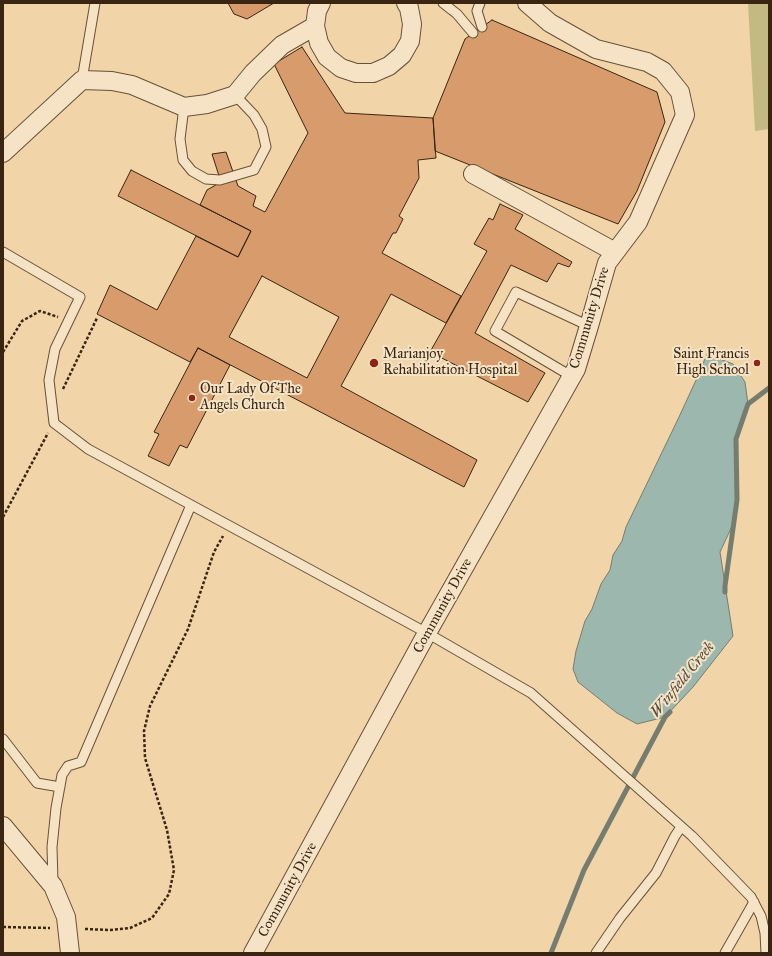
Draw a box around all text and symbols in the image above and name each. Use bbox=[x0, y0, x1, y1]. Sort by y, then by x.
street label: Community Drive bbox=[566, 265, 614, 371]
place label: Marianjoy Rehabilitation Hospital bbox=[383, 347, 517, 380]
place label: Saint Francis High School bbox=[673, 347, 749, 380]
marker: Marianjoy Rehabilitation Hospital bbox=[368, 357, 380, 369]
marker: Saint Francis High School bbox=[752, 358, 762, 368]
place label: Our Lady Of The Angels Church bbox=[200, 382, 301, 414]
marker: Our Lady Of The Angels Church bbox=[187, 393, 197, 403]
street label: Community Drive bbox=[410, 556, 476, 656]
water label: Winfield Creek bbox=[647, 639, 719, 721]
street label: Community Drive bbox=[255, 840, 321, 940]

